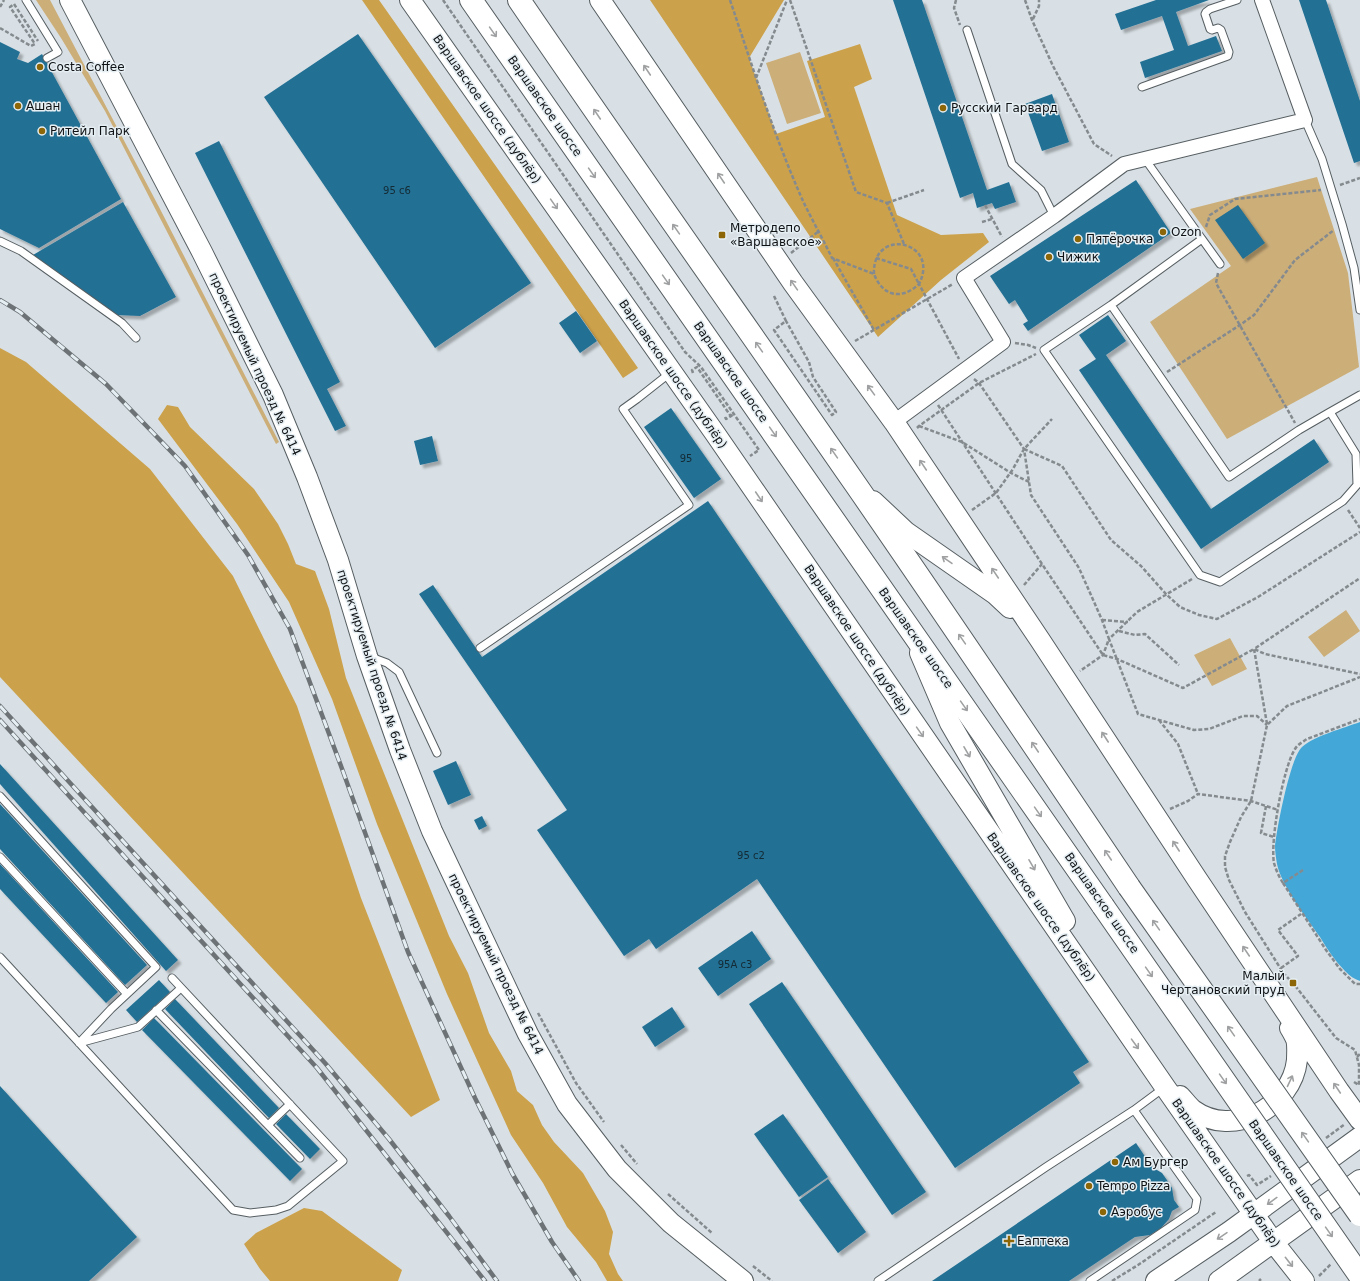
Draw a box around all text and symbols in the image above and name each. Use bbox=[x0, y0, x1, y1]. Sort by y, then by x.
one-way arrow bbox=[489, 26, 497, 37]
street label: Варшавское шоссе (дублёр) bbox=[430, 32, 544, 186]
street label: Варшавское шоссе bbox=[505, 53, 585, 159]
place label: Costa Coffee bbox=[48, 60, 125, 74]
marker: Costa Coffee bbox=[35, 62, 45, 72]
one-way arrow bbox=[643, 64, 651, 76]
place label: Ашан bbox=[26, 99, 60, 113]
marker: Ашан bbox=[13, 101, 23, 111]
place label: Русский Гарвард bbox=[951, 101, 1058, 115]
marker: Русский Гарвард bbox=[938, 103, 948, 113]
one-way arrow bbox=[593, 109, 601, 120]
place label: Ритейл Парк bbox=[50, 124, 130, 138]
marker: Ритейл Парк bbox=[37, 126, 47, 136]
one-way arrow bbox=[588, 167, 596, 178]
one-way arrow bbox=[717, 172, 725, 183]
house number: 95 с6 bbox=[383, 185, 411, 196]
one-way arrow bbox=[550, 198, 558, 209]
place label: Метродепо «Варшавское» bbox=[730, 221, 822, 249]
one-way arrow bbox=[672, 223, 680, 234]
place label: Ozon bbox=[1171, 225, 1202, 239]
marker: Ozon bbox=[1158, 227, 1168, 237]
marker: Метродепо «Варшавское» bbox=[717, 230, 727, 240]
place label: Пятёрочка bbox=[1086, 232, 1153, 246]
marker: Пятёрочка bbox=[1073, 234, 1083, 244]
place label: Чижик bbox=[1057, 250, 1099, 264]
marker: Чижик bbox=[1044, 252, 1054, 262]
street label: проектируемый проезд № 6414 bbox=[206, 270, 304, 458]
one-way arrow bbox=[662, 274, 670, 285]
one-way arrow bbox=[790, 280, 798, 291]
street label: Варшавское шоссе (дублёр) bbox=[616, 297, 730, 451]
street label: Варшавское шоссе bbox=[691, 319, 771, 425]
one-way arrow bbox=[755, 341, 763, 352]
one-way arrow bbox=[866, 385, 875, 396]
one-way arrow bbox=[769, 427, 777, 438]
one-way arrow bbox=[830, 448, 838, 459]
house number: 95 bbox=[680, 453, 692, 464]
one-way arrow bbox=[918, 459, 926, 471]
one-way arrow bbox=[755, 492, 763, 503]
one-way arrow bbox=[942, 556, 953, 564]
street label: Варшавское шоссе (дублёр) bbox=[801, 562, 913, 718]
one-way arrow bbox=[991, 567, 999, 578]
street label: проектируемый проезд № 6414 bbox=[334, 568, 410, 762]
street label: Варшавское шоссе bbox=[876, 585, 956, 691]
one-way arrow bbox=[958, 634, 966, 645]
one-way arrow bbox=[960, 700, 968, 711]
one-way arrow bbox=[916, 726, 924, 737]
one-way arrow bbox=[1100, 731, 1108, 743]
one-way arrow bbox=[1031, 742, 1039, 753]
one-way arrow bbox=[963, 746, 971, 758]
one-way arrow bbox=[1034, 807, 1042, 818]
street label: Варшавское шоссе (дублёр) bbox=[984, 830, 1098, 984]
one-way arrow bbox=[1172, 841, 1180, 852]
house number: 95 с2 bbox=[737, 850, 765, 861]
street label: Варшавское шоссе bbox=[1062, 850, 1142, 956]
one-way arrow bbox=[1104, 850, 1112, 861]
one-way arrow bbox=[1028, 859, 1036, 871]
street label: проектируемый проезд № 6414 bbox=[446, 871, 546, 1057]
one-way arrow bbox=[1152, 919, 1160, 930]
one-way arrow bbox=[1242, 945, 1250, 956]
house number: 95А с3 bbox=[718, 959, 752, 970]
one-way arrow bbox=[1145, 966, 1153, 977]
place label: Малый Чертановский пруд bbox=[1161, 969, 1285, 997]
marker: Малый Чертановский пруд bbox=[1288, 978, 1298, 988]
one-way arrow bbox=[1227, 1026, 1235, 1037]
one-way arrow bbox=[1131, 1038, 1139, 1049]
one-way arrow bbox=[1219, 1073, 1227, 1084]
one-way arrow bbox=[1287, 1076, 1294, 1088]
one-way arrow bbox=[1333, 1083, 1341, 1094]
street label: Варшавское шоссе (дублёр) bbox=[1169, 1096, 1283, 1250]
street label: Варшавское шоссе bbox=[1246, 1117, 1326, 1223]
one-way arrow bbox=[1301, 1132, 1309, 1143]
place label: Ам Бургер bbox=[1123, 1155, 1188, 1169]
marker: Ам Бургер bbox=[1110, 1157, 1120, 1167]
place label: Tempo Pizza bbox=[1096, 1179, 1170, 1193]
marker: Tempo Pizza bbox=[1084, 1181, 1094, 1191]
one-way arrow bbox=[1266, 1197, 1277, 1205]
place label: Аэробус bbox=[1111, 1205, 1162, 1219]
marker: Аэробус bbox=[1098, 1207, 1108, 1217]
one-way arrow bbox=[1325, 1226, 1333, 1237]
one-way arrow bbox=[1217, 1232, 1228, 1240]
place label: Еаптека bbox=[1017, 1234, 1069, 1248]
marker: Еаптека bbox=[1004, 1236, 1014, 1246]
one-way arrow bbox=[1285, 1256, 1293, 1267]

